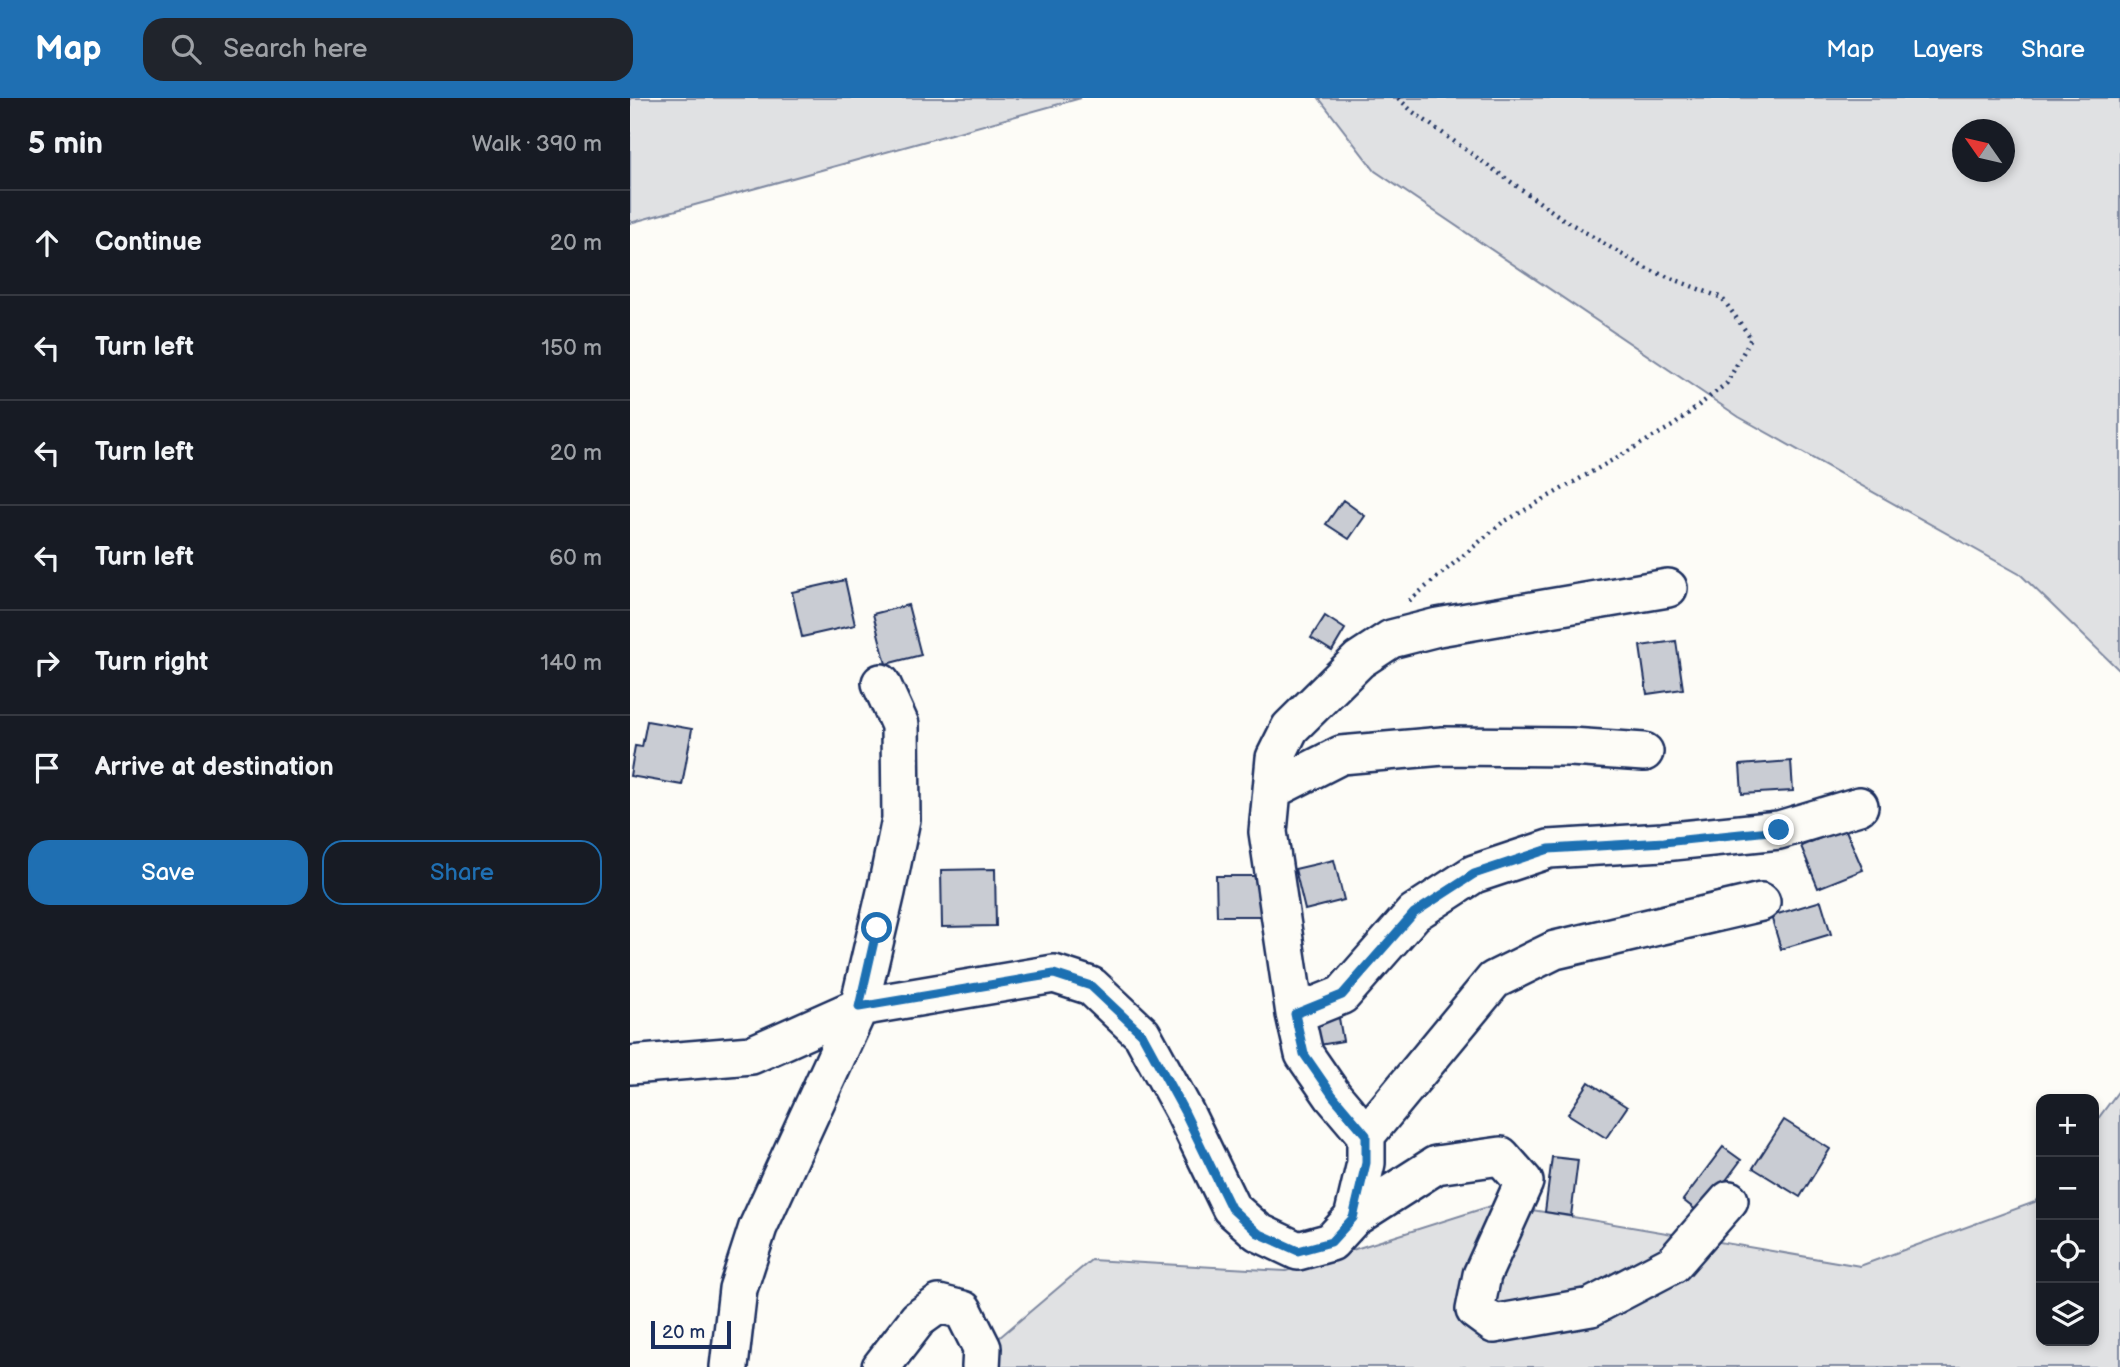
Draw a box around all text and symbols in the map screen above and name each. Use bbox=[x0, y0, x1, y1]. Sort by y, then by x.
search box bbox=[143, 18, 633, 81]
text: Map bbox=[35, 29, 101, 69]
icon: search bbox=[167, 30, 205, 68]
text: Search here bbox=[223, 34, 367, 65]
text: Map bbox=[1826, 35, 1874, 64]
text: Layers bbox=[1912, 35, 1983, 64]
text: Share bbox=[2021, 35, 2085, 64]
north arrow bbox=[1952, 119, 2015, 182]
text: 5 min bbox=[28, 126, 103, 162]
text: Walk · 390 m bbox=[472, 130, 602, 158]
icon: ahead bbox=[28, 224, 66, 262]
text: Continue bbox=[95, 227, 202, 258]
text: 20 m bbox=[550, 229, 602, 257]
icon: left bbox=[28, 329, 66, 367]
text: Turn left bbox=[95, 332, 194, 363]
text: 150 m bbox=[541, 334, 602, 362]
icon: left bbox=[28, 434, 66, 472]
text: Turn left bbox=[95, 437, 194, 468]
text: 20 m bbox=[550, 439, 602, 467]
icon: left bbox=[28, 539, 66, 577]
text: Turn left bbox=[95, 542, 194, 573]
text: 60 m bbox=[549, 544, 602, 572]
icon: right bbox=[28, 644, 66, 682]
text: Turn right bbox=[95, 647, 208, 678]
text: 140 m bbox=[540, 649, 602, 677]
icon: arrive bbox=[28, 749, 66, 787]
text: Arrive at destination bbox=[95, 752, 334, 783]
route end bbox=[1763, 814, 1794, 845]
button: Save bbox=[28, 840, 308, 905]
button: Share bbox=[322, 840, 602, 905]
route start bbox=[861, 912, 892, 943]
map controls bbox=[2036, 1094, 2099, 1346]
button: + bbox=[2036, 1094, 2099, 1157]
button: − bbox=[2036, 1157, 2099, 1220]
button: locate bbox=[2036, 1220, 2099, 1283]
button: layers bbox=[2036, 1283, 2099, 1346]
scale bar bbox=[651, 1318, 732, 1350]
text: 20 m bbox=[662, 1321, 705, 1344]

